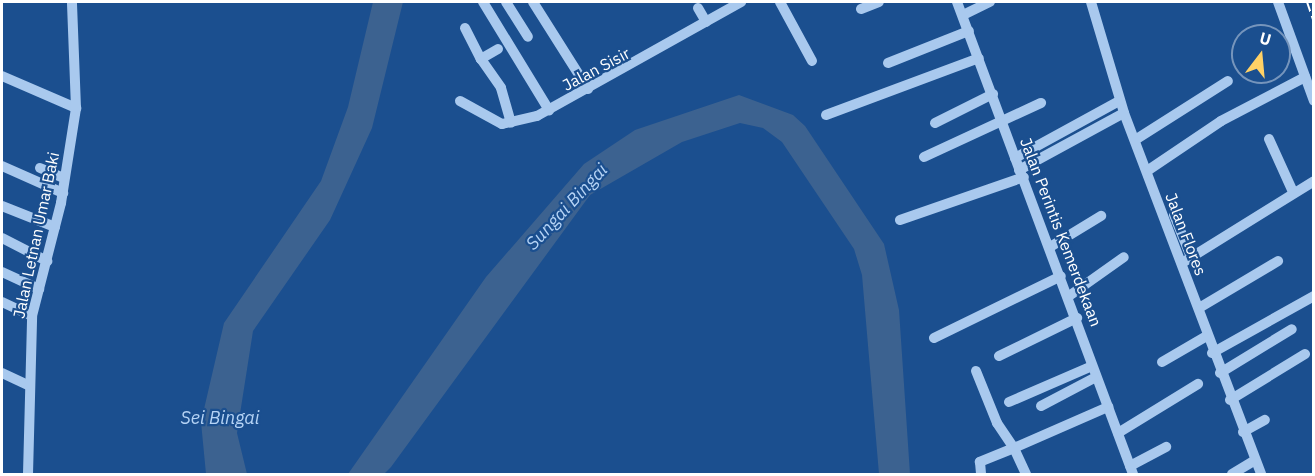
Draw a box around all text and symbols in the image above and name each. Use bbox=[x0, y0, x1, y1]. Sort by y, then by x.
north arrow bbox=[1231, 24, 1291, 84]
text: U bbox=[1257, 27, 1273, 50]
street label: Jalan Sisir bbox=[559, 43, 633, 95]
street label: Jalan Perintis Kemerdekaan bbox=[1016, 135, 1106, 329]
street label: Jalan Letnan Umar Baki bbox=[9, 150, 63, 320]
water label: Sungai Bingai bbox=[522, 159, 612, 255]
street label: Jalan Flores bbox=[1161, 190, 1211, 278]
water label: Sei Bingai bbox=[180, 407, 260, 429]

